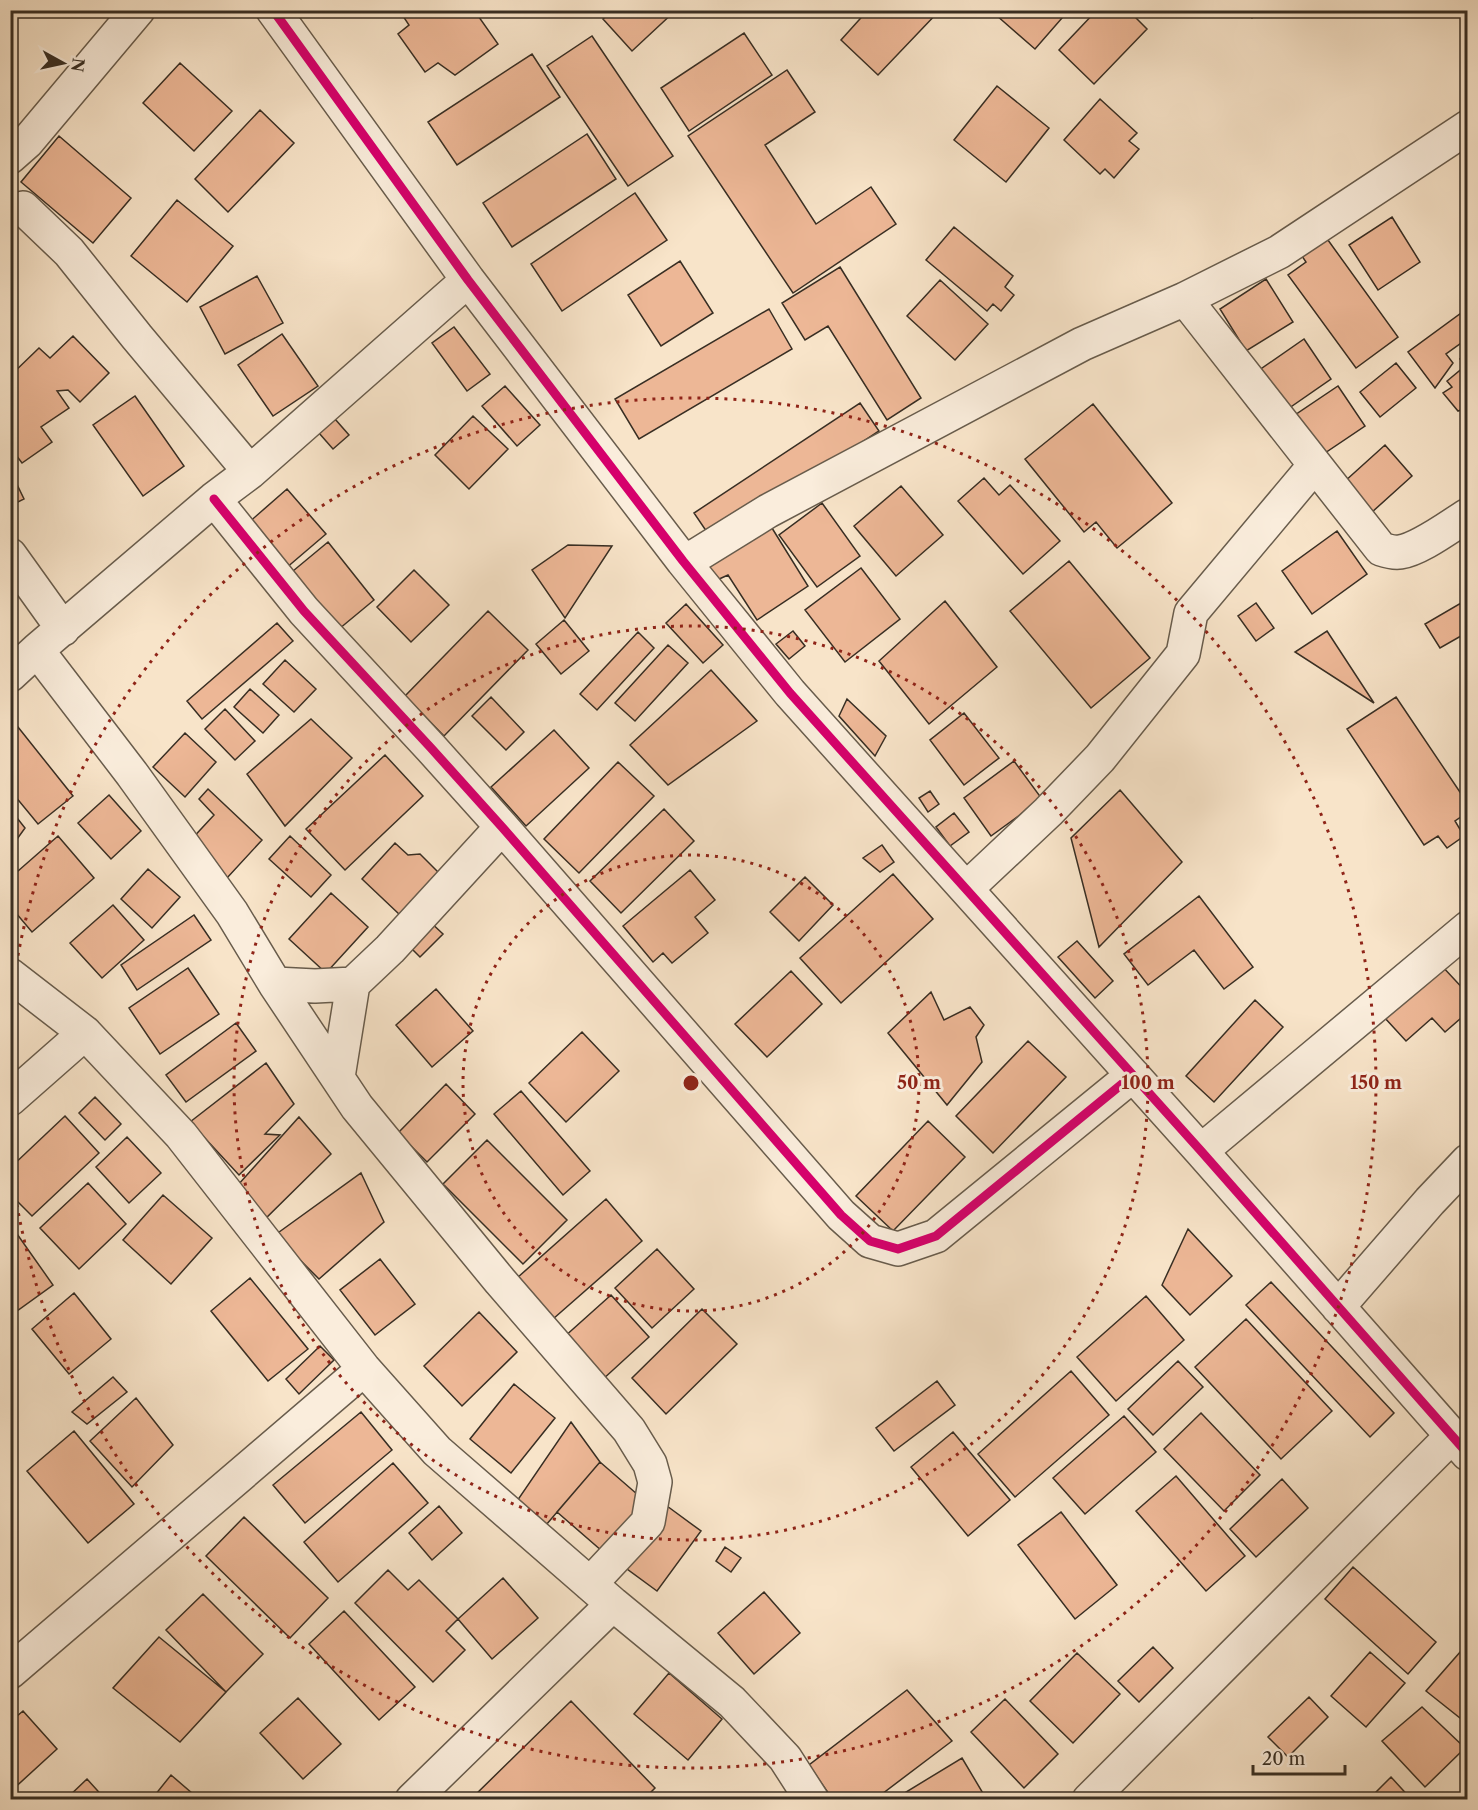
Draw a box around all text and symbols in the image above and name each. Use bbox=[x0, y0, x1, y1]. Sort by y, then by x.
north arrow bbox=[33, 33, 93, 93]
text: N bbox=[67, 57, 89, 73]
text: 50 m bbox=[897, 1072, 941, 1094]
text: 100 m bbox=[1121, 1072, 1175, 1094]
text: 150 m bbox=[1350, 1072, 1402, 1094]
centre of rings bbox=[681, 1073, 701, 1093]
scale bar bbox=[1253, 1738, 1344, 1776]
text: 20 m bbox=[1262, 1748, 1306, 1770]

